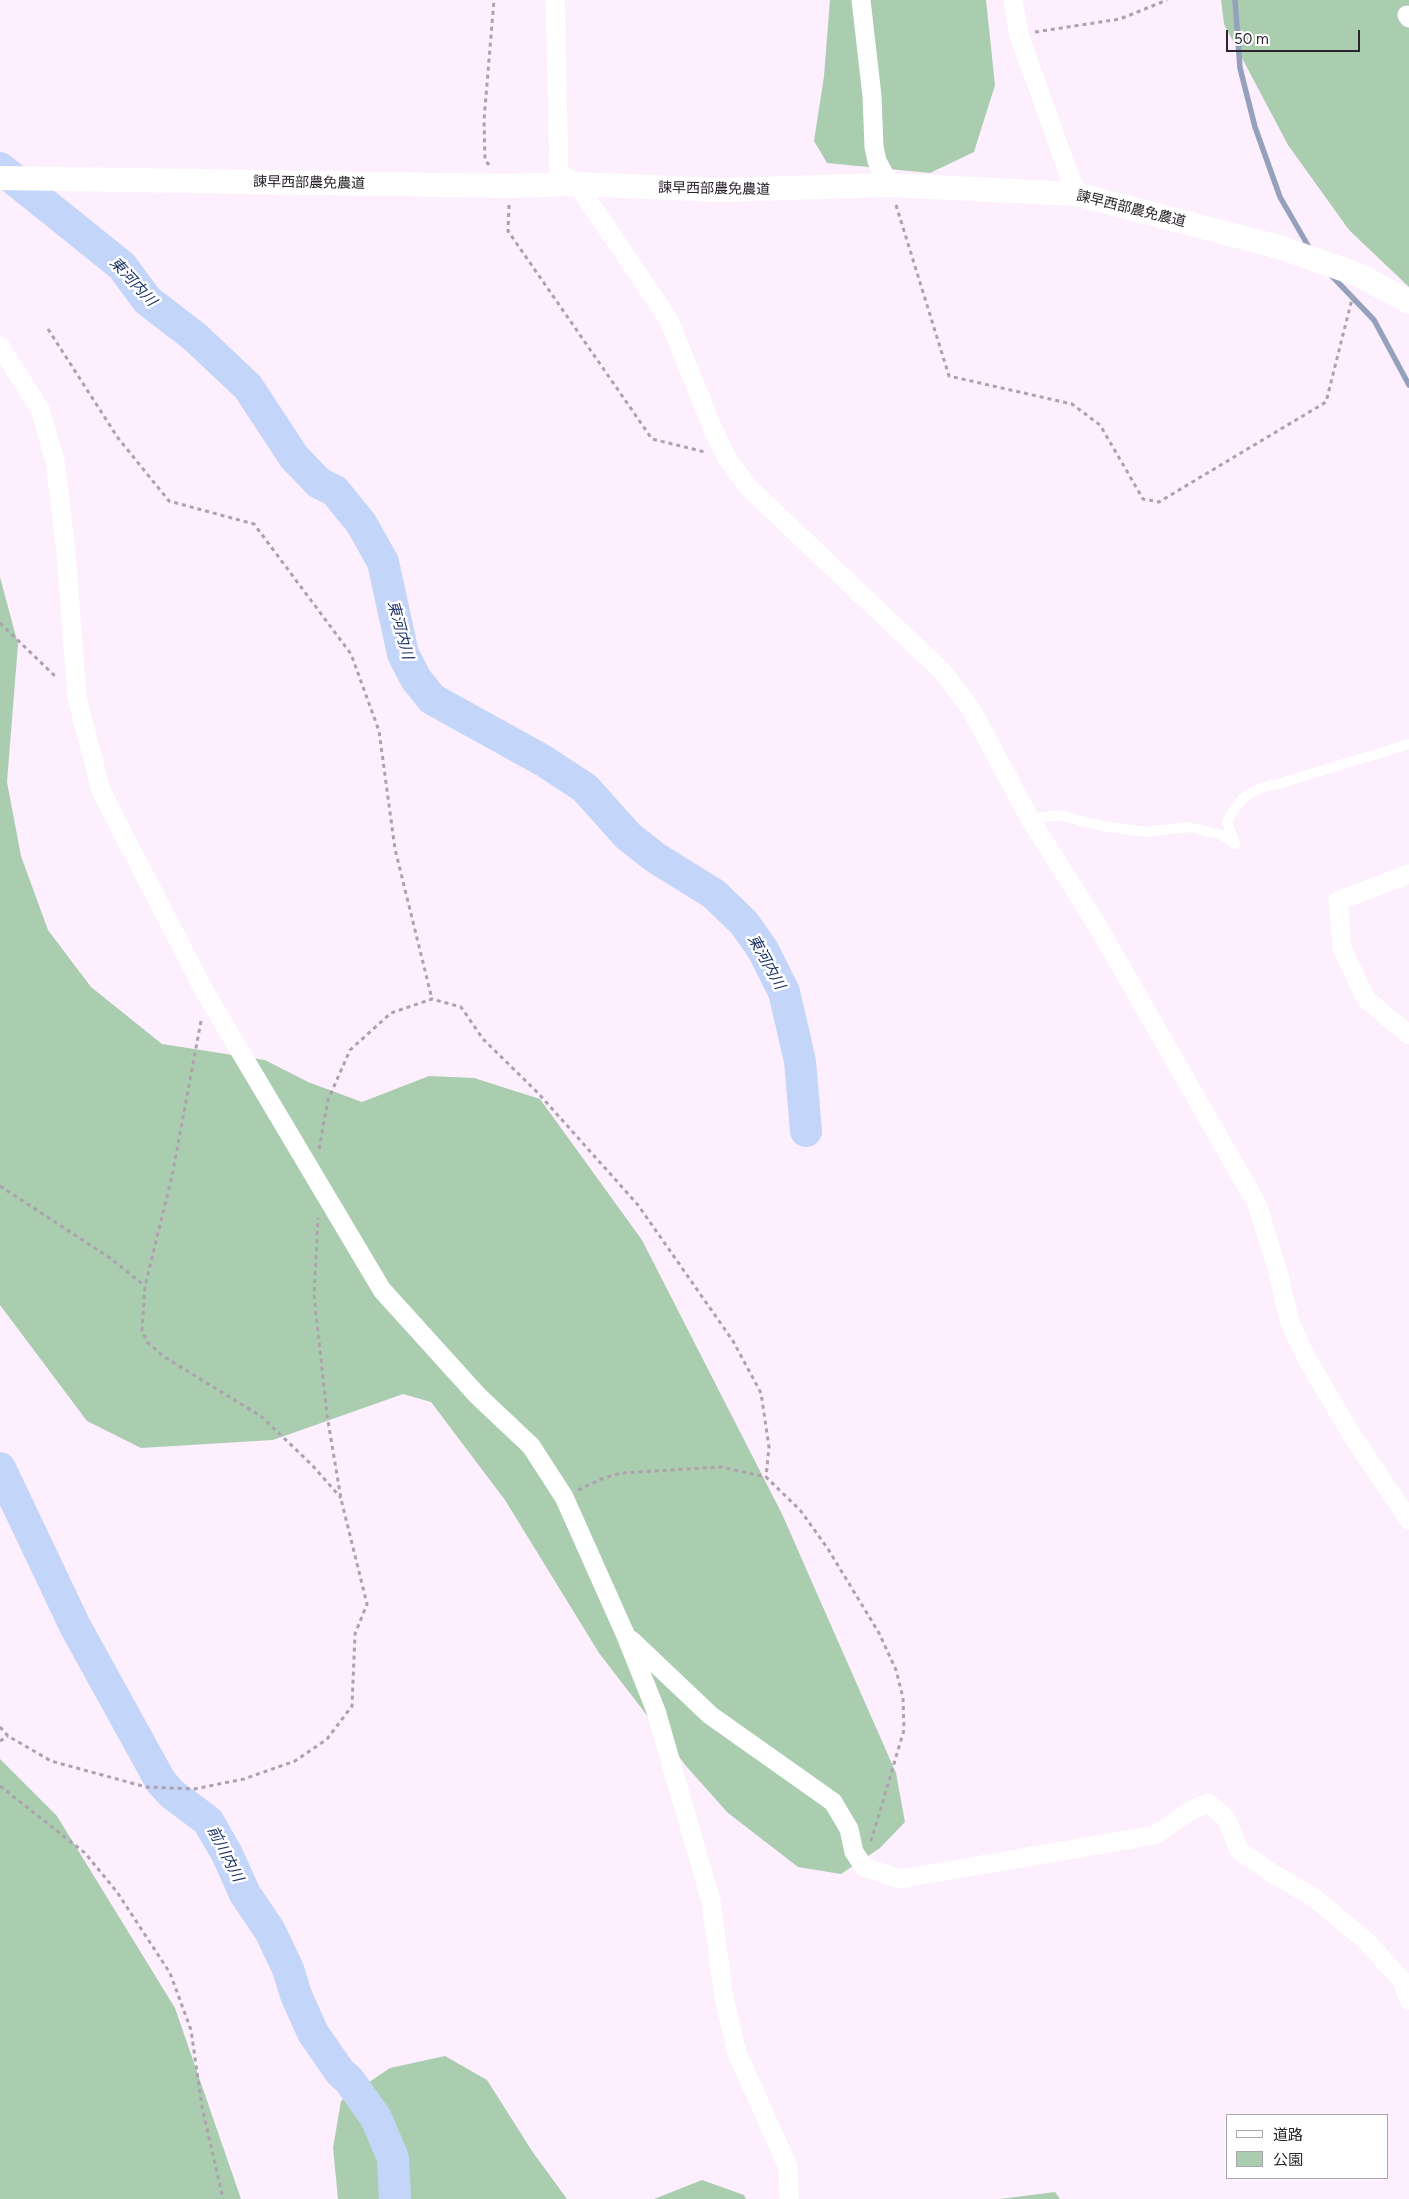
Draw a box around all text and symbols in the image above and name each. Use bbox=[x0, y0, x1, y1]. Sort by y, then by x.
scale bar bbox=[1229, 20, 1363, 52]
text: 50 m bbox=[1234, 30, 1269, 48]
street label: 諫早西部農免農道 bbox=[253, 174, 365, 192]
street label: 諫早西部農免農道 bbox=[658, 180, 770, 198]
street label: 諫早西部農免農道 bbox=[1075, 187, 1187, 231]
water label: 東河内川 bbox=[106, 254, 160, 310]
water label: 東河内川 bbox=[384, 599, 416, 661]
water label: 東河内川 bbox=[744, 931, 788, 993]
water label: 前川内川 bbox=[203, 1823, 247, 1885]
legend bbox=[1226, 2114, 1389, 2179]
text: 道路 bbox=[1273, 2126, 1303, 2144]
text: 公園 bbox=[1273, 2151, 1303, 2169]

